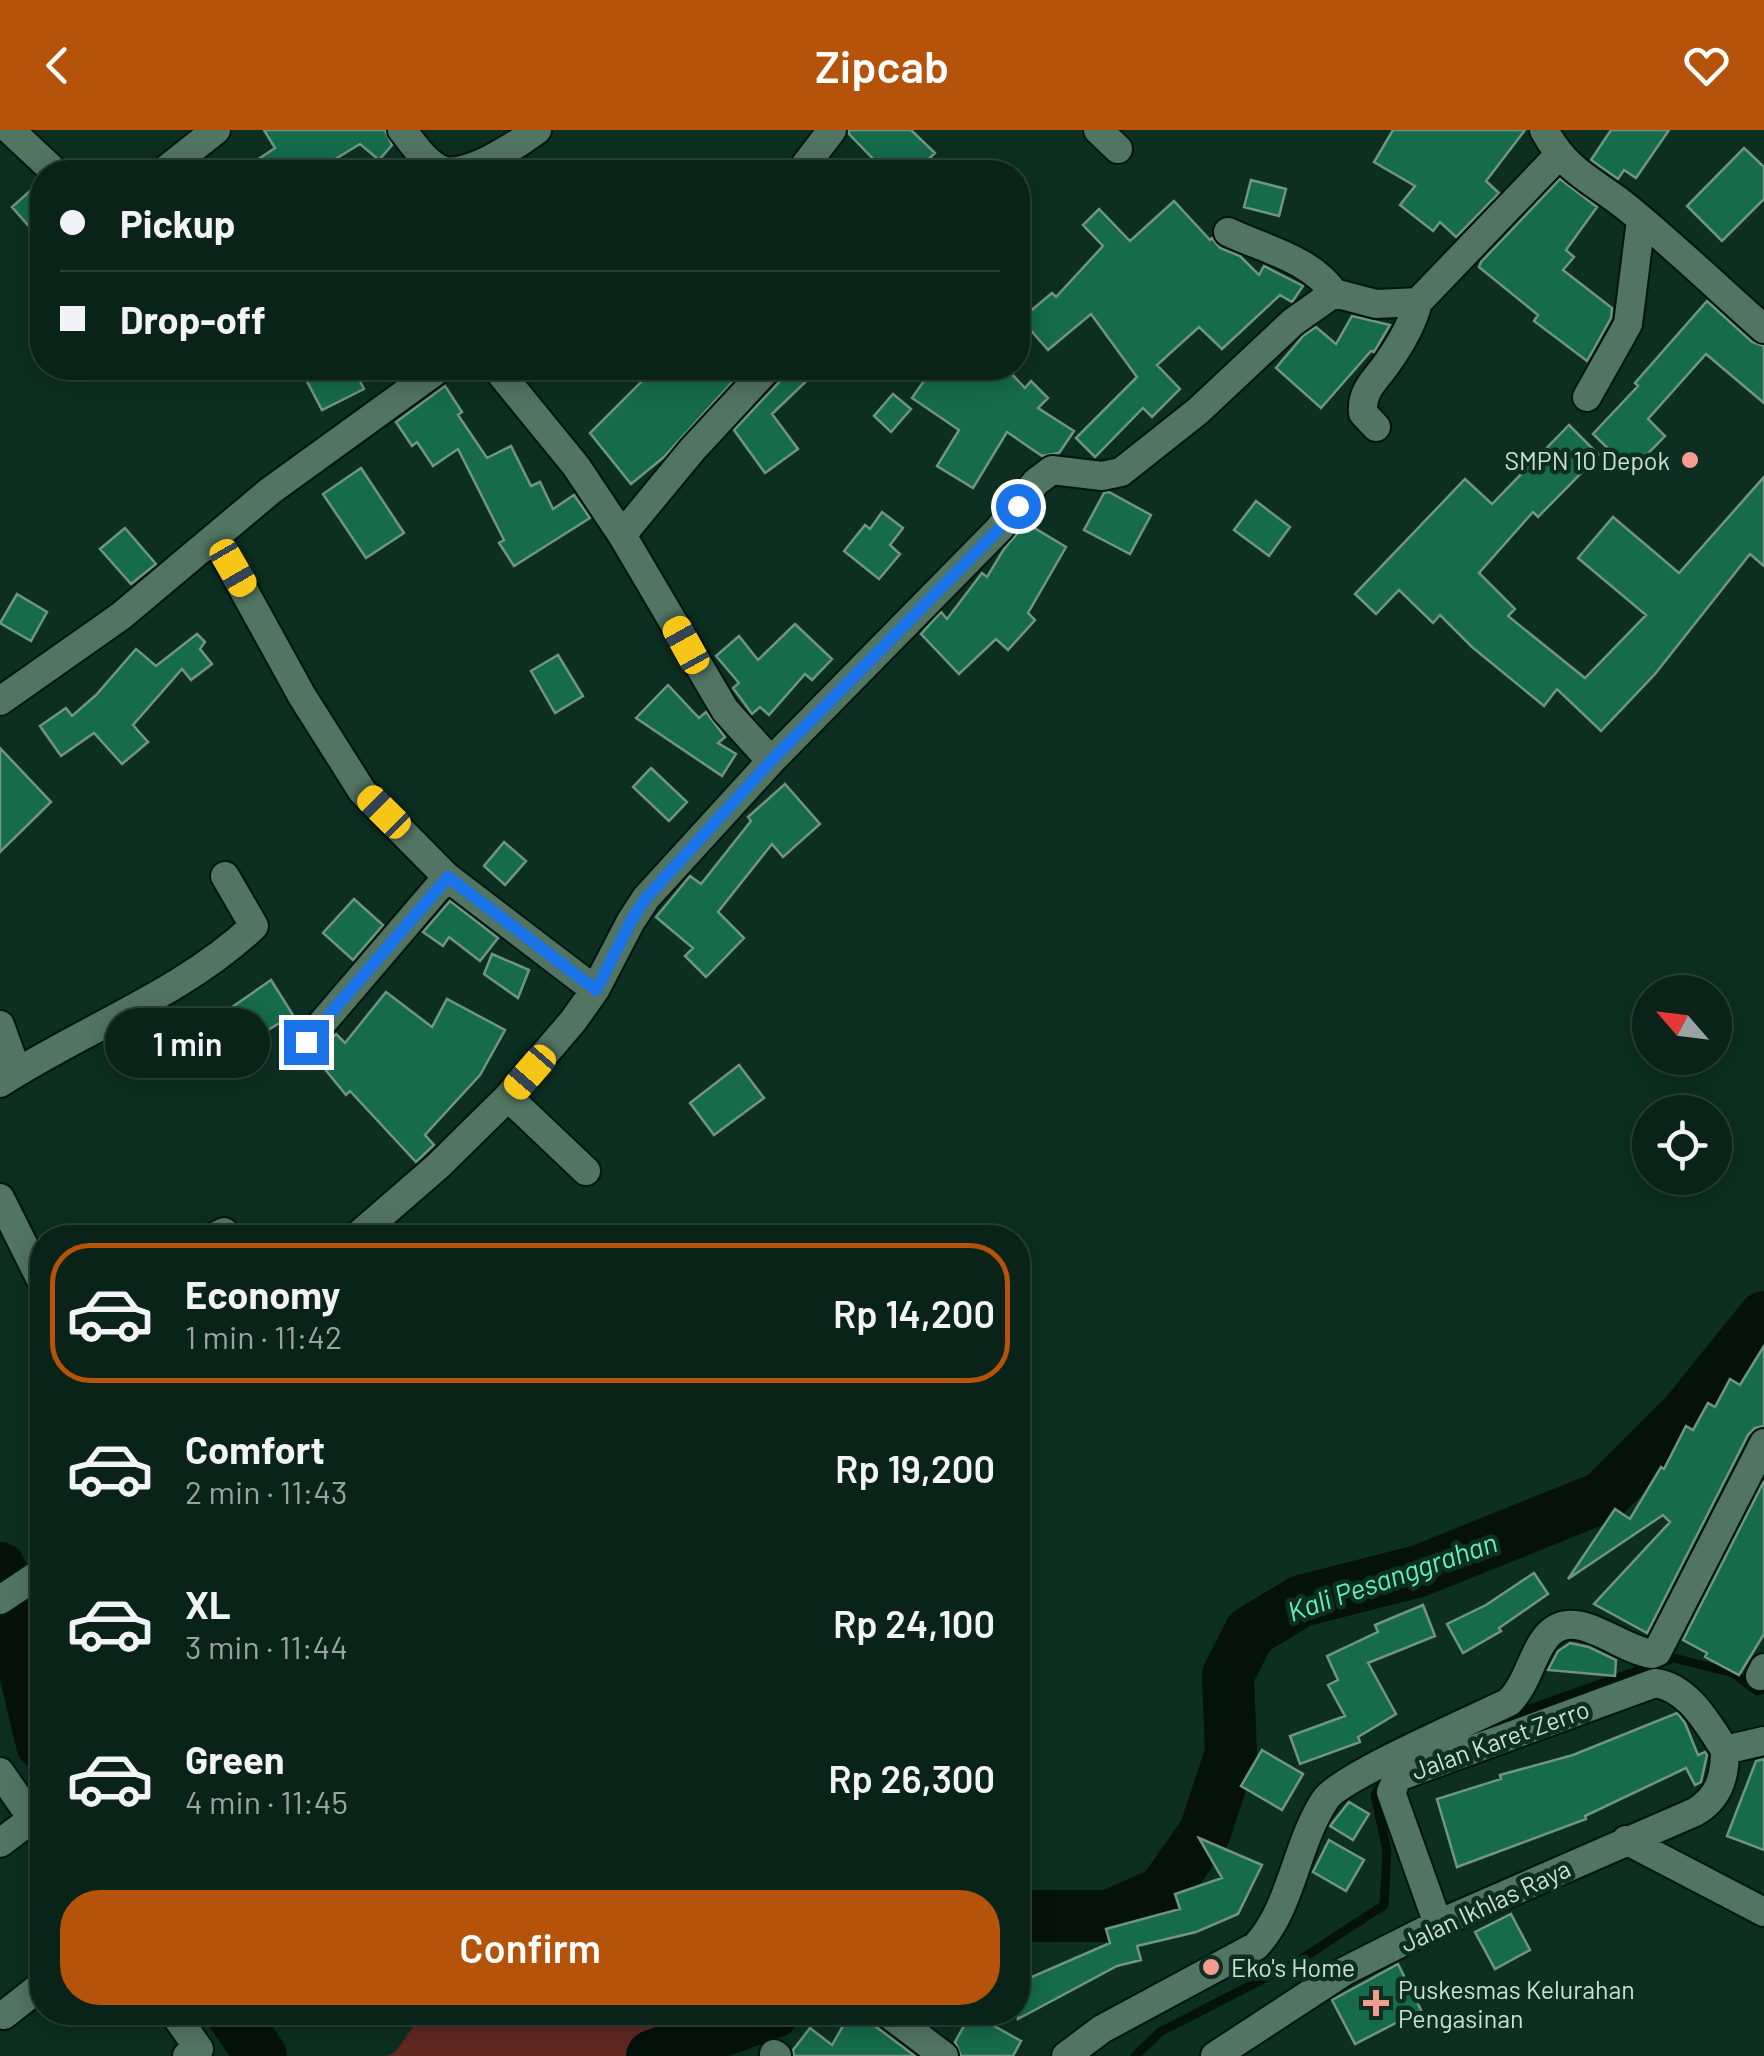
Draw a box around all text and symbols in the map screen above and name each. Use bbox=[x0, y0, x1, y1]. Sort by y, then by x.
icon: back bbox=[30, 38, 85, 93]
text: Zipcab bbox=[815, 38, 949, 92]
icon: heart bbox=[1679, 38, 1734, 93]
text: Pickup bbox=[120, 200, 235, 246]
text: Drop-off bbox=[120, 296, 266, 342]
place label: SMPN 10 Depok bbox=[1504, 445, 1670, 475]
marker: SMPN 10 Depok bbox=[1679, 449, 1701, 471]
route start bbox=[996, 484, 1041, 529]
car bbox=[205, 535, 261, 601]
car bbox=[658, 611, 714, 679]
car bbox=[352, 780, 416, 844]
north arrow bbox=[1632, 975, 1732, 1075]
map controls bbox=[1632, 975, 1732, 1195]
callout: 1 min bbox=[106, 1007, 271, 1077]
route end bbox=[284, 1020, 329, 1065]
text: 1 min bbox=[153, 1024, 222, 1062]
car bbox=[499, 1040, 561, 1104]
button: locate bbox=[1632, 1095, 1732, 1195]
icon: car bbox=[65, 1268, 155, 1358]
text: Economy bbox=[185, 1271, 340, 1317]
text: Rp 14,200 bbox=[833, 1290, 995, 1336]
text: 1 min · 11:42 bbox=[185, 1317, 342, 1355]
icon: car bbox=[65, 1423, 155, 1513]
text: Comfort bbox=[185, 1426, 325, 1472]
text: Rp 19,200 bbox=[835, 1445, 995, 1491]
text: 2 min · 11:43 bbox=[185, 1472, 347, 1510]
water label: Kali Pesanggrahan bbox=[1283, 1524, 1501, 1628]
icon: car bbox=[65, 1578, 155, 1668]
text: XL bbox=[185, 1581, 231, 1627]
text: Rp 24,100 bbox=[833, 1600, 995, 1646]
text: 3 min · 11:44 bbox=[185, 1627, 348, 1665]
street label: Jalan Karet Zerro bbox=[1407, 1693, 1593, 1785]
icon: car bbox=[65, 1733, 155, 1823]
text: Green bbox=[185, 1736, 285, 1782]
text: Rp 26,300 bbox=[828, 1755, 995, 1801]
text: 4 min · 11:45 bbox=[185, 1782, 348, 1820]
street label: Jalan Ikhlas Raya bbox=[1395, 1852, 1575, 1958]
button: Confirm bbox=[60, 1890, 1000, 2005]
place label: Eko's Home bbox=[1231, 1952, 1355, 1982]
marker: Eko's Home bbox=[1200, 1956, 1222, 1978]
place label: Puskesmas Kelurahan Pengasinan bbox=[1398, 1974, 1635, 2033]
marker: Puskesmas Kelurahan Pengasinan bbox=[1363, 1990, 1389, 2016]

